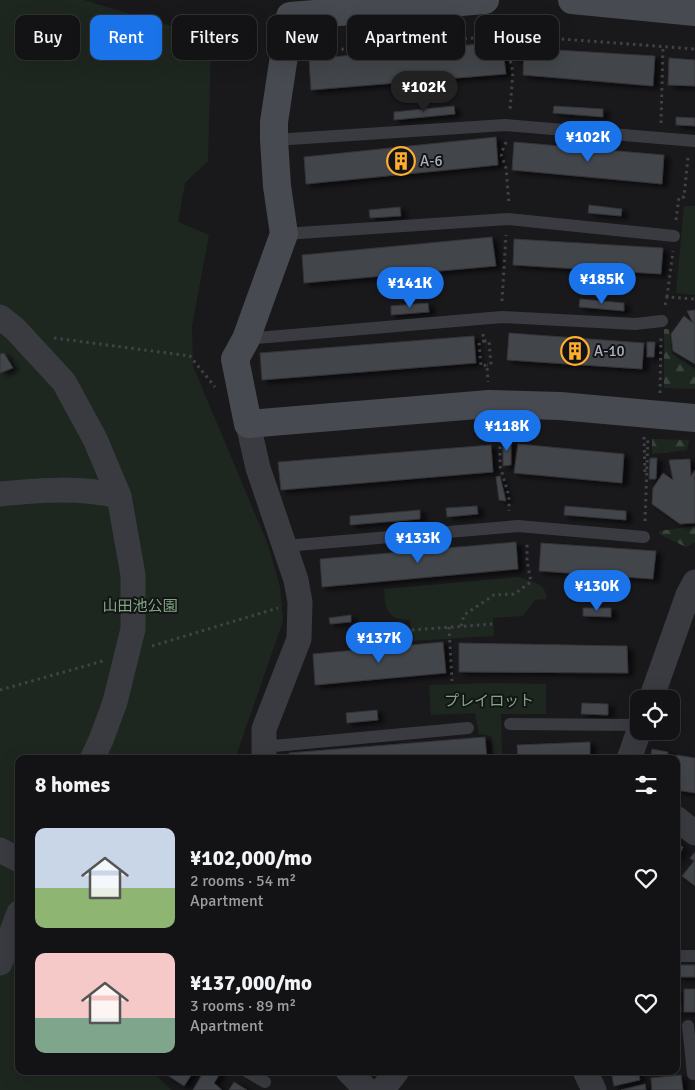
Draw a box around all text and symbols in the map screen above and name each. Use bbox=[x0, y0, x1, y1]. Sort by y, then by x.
chip: Buy bbox=[15, 15, 80, 60]
chip: Rent bbox=[90, 15, 162, 60]
chip: Filters bbox=[172, 15, 257, 60]
chip: New bbox=[267, 15, 337, 60]
chip: Apartment bbox=[347, 15, 465, 60]
chip: House bbox=[475, 15, 559, 60]
pin: ¥102K bbox=[389, 70, 459, 113]
text: ¥102K bbox=[402, 77, 446, 97]
pin: ¥102K bbox=[553, 120, 623, 163]
text: ¥102K bbox=[566, 127, 610, 147]
building icon: A-6 bbox=[386, 146, 416, 176]
place label: A-6 bbox=[420, 152, 443, 170]
pin: ¥185K bbox=[567, 262, 637, 305]
pin: ¥141K bbox=[375, 266, 445, 309]
text: ¥185K bbox=[580, 269, 624, 289]
text: ¥141K bbox=[388, 273, 432, 293]
building icon: A-10 bbox=[560, 336, 590, 366]
place label: A-10 bbox=[594, 342, 625, 360]
pin: ¥118K bbox=[472, 410, 542, 452]
text: ¥118K bbox=[485, 416, 529, 436]
pin: ¥133K bbox=[383, 522, 453, 564]
text: ¥133K bbox=[396, 528, 440, 548]
pin: ¥130K bbox=[562, 570, 632, 612]
text: ¥130K bbox=[575, 576, 619, 596]
park label: 山田池公園 bbox=[102, 597, 178, 615]
pin: ¥137K bbox=[344, 622, 414, 664]
text: ¥137K bbox=[357, 628, 401, 648]
map controls bbox=[630, 690, 680, 740]
button: locate bbox=[630, 690, 680, 740]
park label: プレイロット bbox=[444, 692, 534, 710]
icon: filters bbox=[632, 771, 660, 799]
text: 8 homes bbox=[35, 772, 110, 798]
text: ¥102,000/mo bbox=[190, 845, 312, 871]
icon: home bbox=[75, 848, 135, 908]
icon: heart bbox=[632, 864, 660, 892]
text: 2 rooms · 54 m² bbox=[190, 871, 296, 891]
text: Apartment bbox=[190, 891, 263, 911]
text: ¥137,000/mo bbox=[190, 970, 312, 996]
icon: home bbox=[75, 973, 135, 1033]
icon: heart bbox=[632, 989, 660, 1017]
text: 3 rooms · 89 m² bbox=[190, 996, 296, 1016]
text: Apartment bbox=[190, 1016, 263, 1036]

